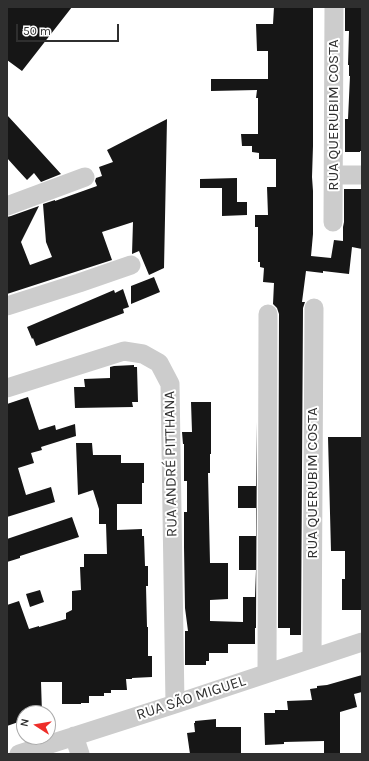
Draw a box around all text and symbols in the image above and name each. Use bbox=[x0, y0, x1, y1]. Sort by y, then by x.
scale bar bbox=[18, 16, 121, 42]
text: 50 m bbox=[23, 24, 51, 38]
street label: RUA QUERUBIM COSTA bbox=[325, 39, 343, 191]
street label: RUA ANDRÉ PITTHANA bbox=[161, 391, 181, 537]
street label: RUA QUERUBIM COSTA bbox=[304, 407, 322, 559]
street label: RUA SÃO MIGUEL bbox=[134, 672, 248, 724]
north arrow bbox=[16, 705, 56, 745]
text: N bbox=[18, 717, 32, 728]

